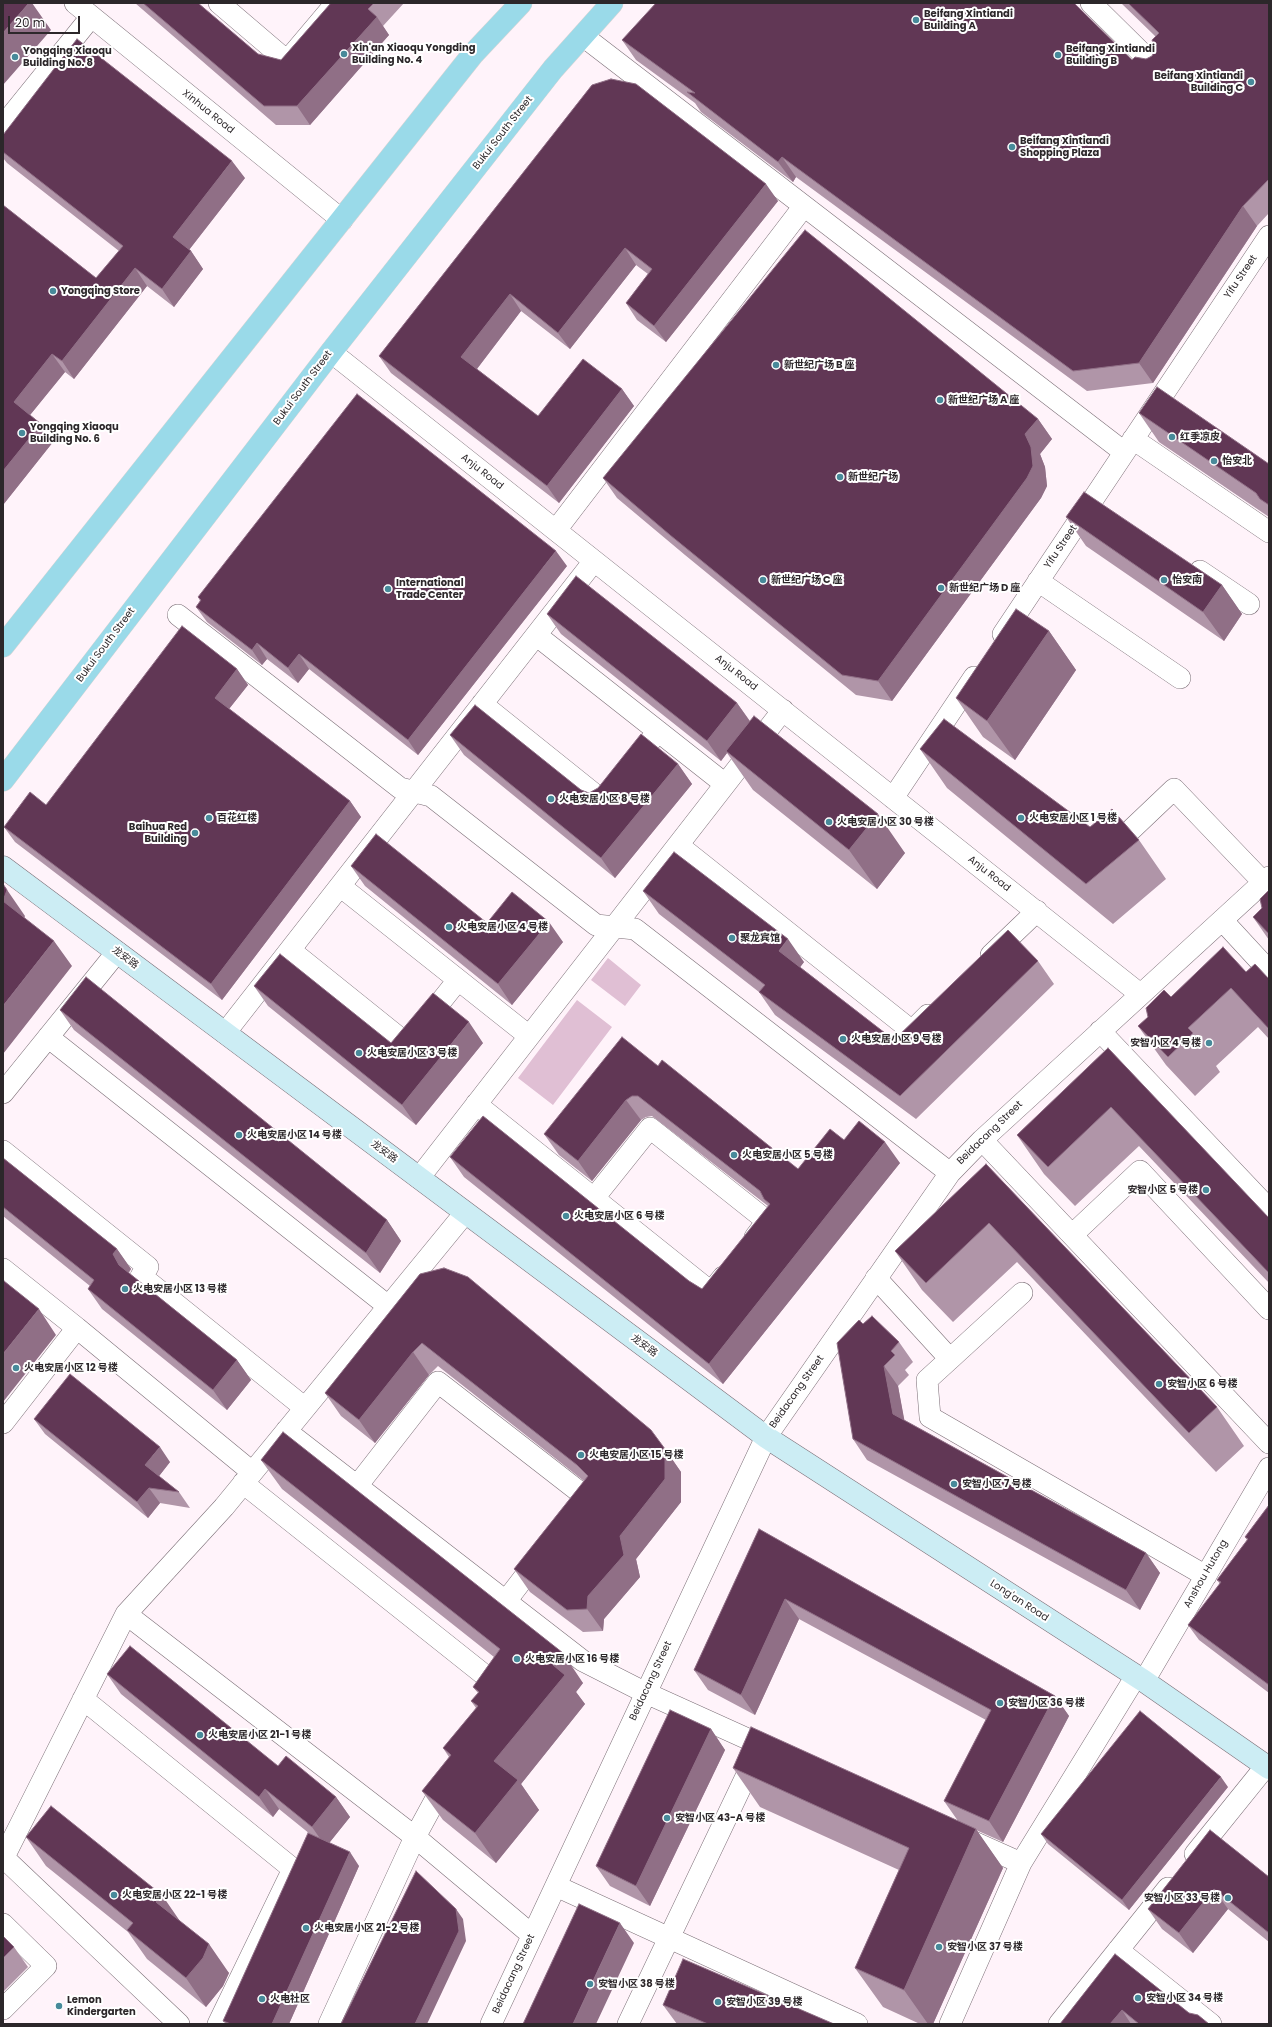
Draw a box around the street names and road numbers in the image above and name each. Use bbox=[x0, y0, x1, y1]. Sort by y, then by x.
street label: Xinhua Road bbox=[180, 87, 236, 137]
street label: Bukui South Street bbox=[471, 94, 535, 172]
street label: Yifu Street bbox=[1222, 253, 1260, 301]
street label: Bukui South Street bbox=[271, 349, 335, 427]
street label: Anju Road bbox=[458, 452, 506, 492]
street label: Yifu Street bbox=[1042, 523, 1080, 571]
street label: Bukui South Street bbox=[74, 606, 138, 684]
street label: Anju Road bbox=[712, 653, 760, 693]
street label: Anju Road bbox=[965, 854, 1013, 894]
street label: 龙安路 bbox=[109, 944, 141, 972]
street label: Beidacang Street bbox=[955, 1099, 1025, 1167]
street label: 龙安路 bbox=[368, 1138, 400, 1166]
street label: 龙安路 bbox=[628, 1332, 660, 1360]
street label: Beidacang Street bbox=[767, 1353, 827, 1431]
street label: Anshou Hutong bbox=[1182, 1538, 1230, 1610]
street label: Long'an Road bbox=[988, 1578, 1050, 1624]
street label: Beidacang Street bbox=[627, 1639, 675, 1723]
street label: Beidacang Street bbox=[490, 1932, 538, 2016]

